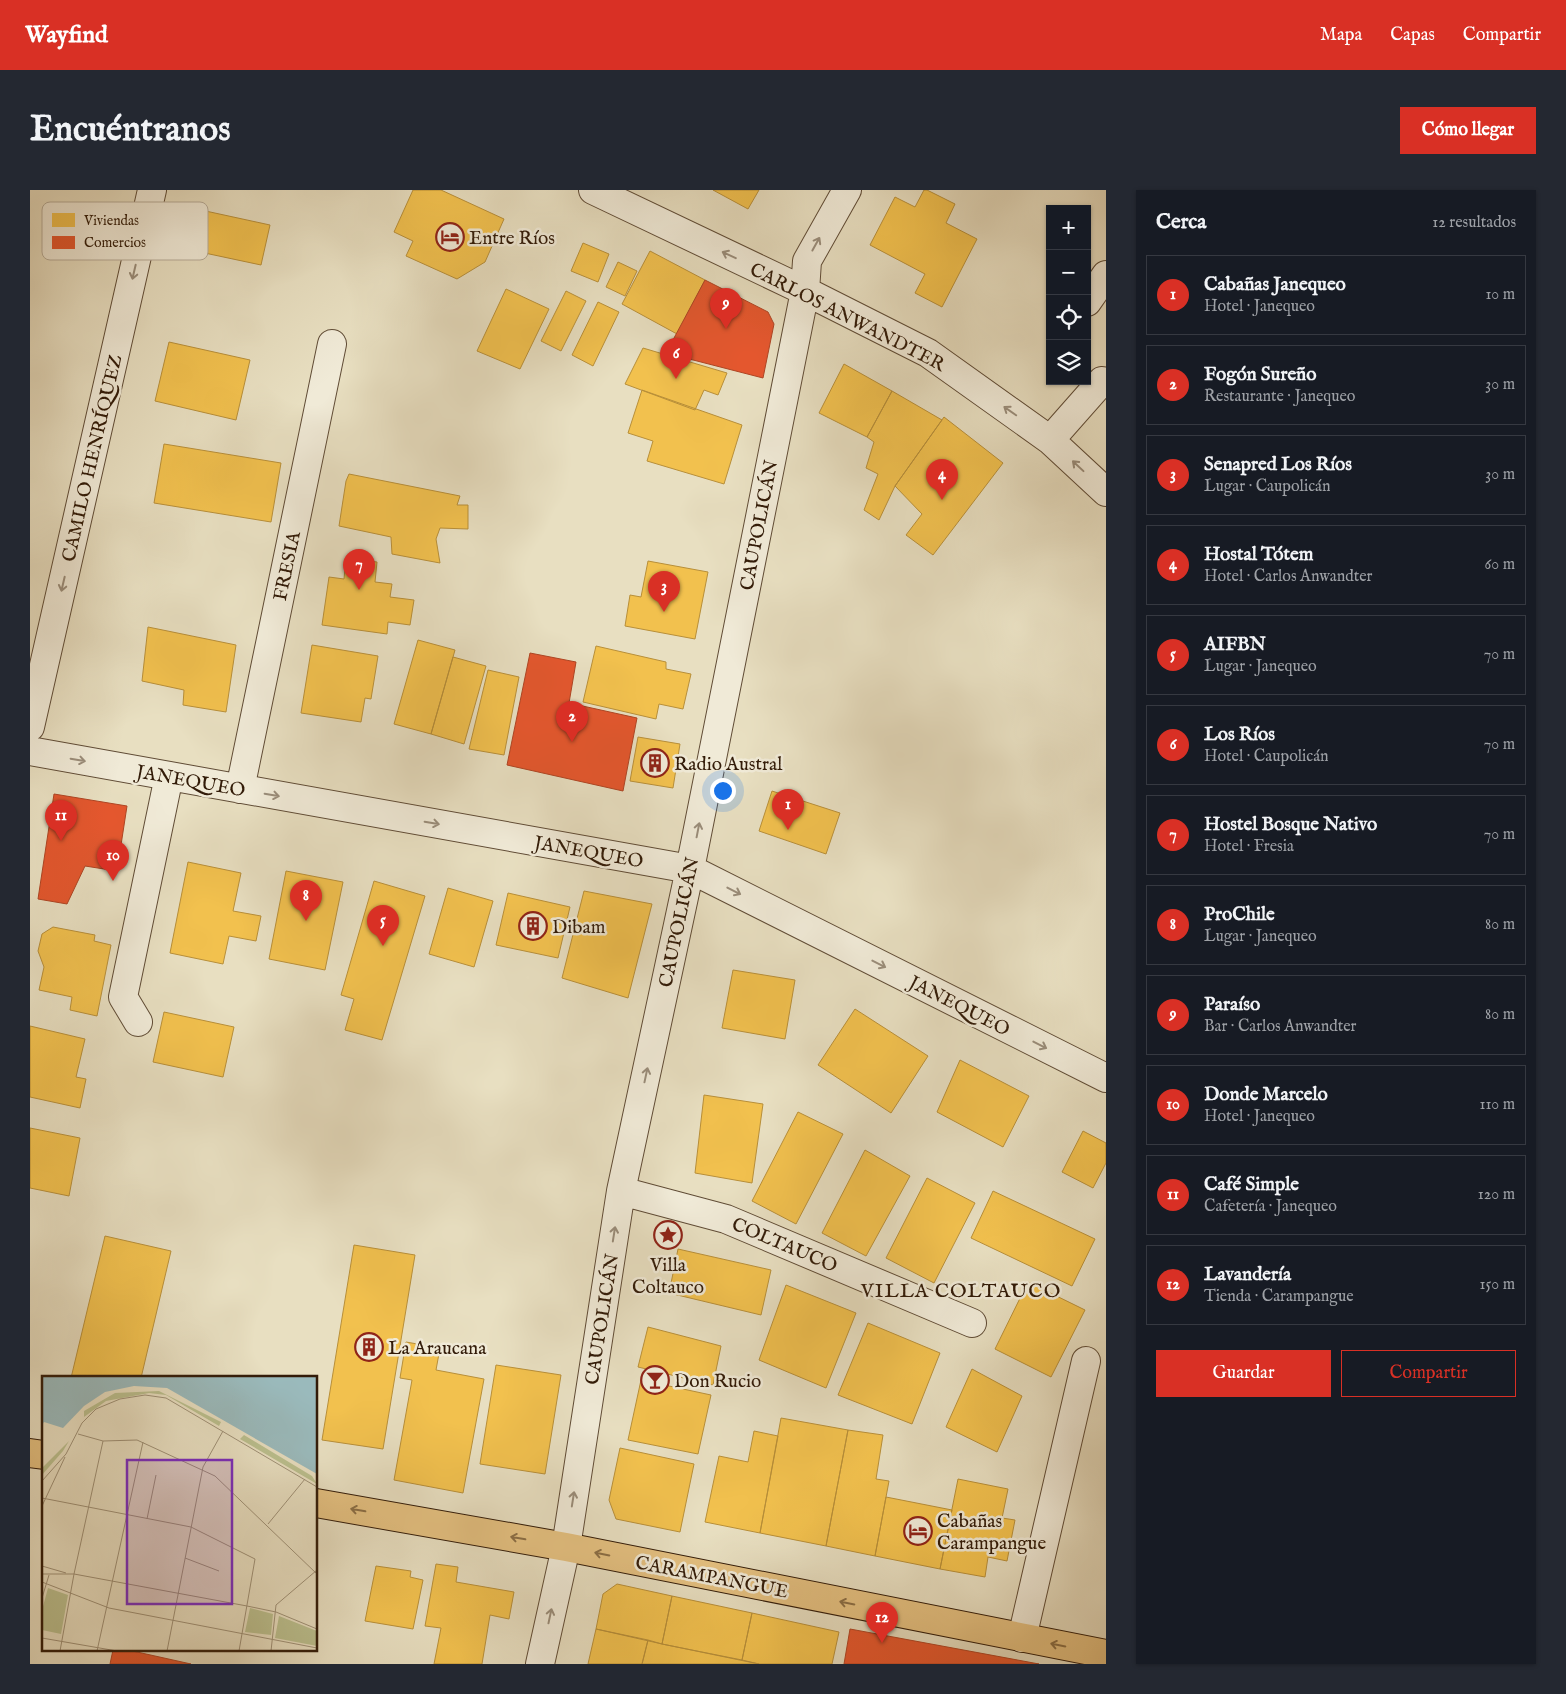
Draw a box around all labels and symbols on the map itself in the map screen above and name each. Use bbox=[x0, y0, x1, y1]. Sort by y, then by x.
legend bbox=[42, 202, 208, 260]
text: Viviendas bbox=[83, 212, 139, 230]
hotel icon: Entre Ríos bbox=[435, 222, 465, 252]
place label: Entre Ríos bbox=[469, 227, 555, 251]
text: Comercios bbox=[84, 234, 146, 252]
one-way arrow bbox=[811, 237, 821, 252]
one-way arrow bbox=[722, 249, 737, 259]
street label: CARLOS ANWANDTER bbox=[745, 258, 949, 378]
one-way arrow bbox=[129, 263, 138, 279]
pin: 9 bbox=[710, 288, 742, 329]
pin: 6 bbox=[660, 338, 692, 379]
street label: CAMILO HENRÍQUEZ bbox=[56, 352, 128, 564]
one-way arrow bbox=[1004, 406, 1018, 416]
street label: CAUPOLICÁN bbox=[735, 458, 784, 593]
pin: 4 bbox=[926, 459, 958, 500]
one-way arrow bbox=[1072, 460, 1085, 472]
street label: FRESIA bbox=[269, 528, 307, 603]
pin: 7 bbox=[343, 549, 375, 590]
pin: 3 bbox=[648, 571, 680, 612]
one-way arrow bbox=[58, 575, 67, 591]
pin: 2 bbox=[556, 701, 588, 742]
building icon: Radio Austral bbox=[640, 748, 670, 778]
place label: Radio Austral bbox=[674, 753, 783, 777]
one-way arrow bbox=[70, 755, 86, 765]
street label: JANEQUEO bbox=[132, 760, 247, 803]
your location bbox=[710, 778, 736, 804]
pin: 1 bbox=[772, 789, 804, 830]
one-way arrow bbox=[264, 790, 280, 800]
pin: 11 bbox=[45, 800, 77, 841]
one-way arrow bbox=[424, 819, 440, 829]
one-way arrow bbox=[694, 823, 703, 839]
street label: JANEQUEO bbox=[530, 831, 645, 874]
pin: 10 bbox=[97, 840, 129, 881]
street label: CAUPOLICÁN bbox=[653, 855, 705, 990]
pin: 8 bbox=[290, 880, 322, 921]
one-way arrow bbox=[726, 887, 741, 896]
pin: 5 bbox=[367, 905, 399, 946]
building icon: Dibam bbox=[518, 911, 548, 941]
place label: Dibam bbox=[552, 916, 606, 940]
one-way arrow bbox=[871, 960, 886, 969]
street label: JANEQUEO bbox=[903, 970, 1014, 1043]
one-way arrow bbox=[1032, 1040, 1047, 1050]
one-way arrow bbox=[641, 1067, 651, 1083]
street label: COLTAUCO bbox=[728, 1213, 841, 1279]
place icon: Villa Coltauco bbox=[653, 1220, 683, 1250]
one-way arrow bbox=[609, 1227, 619, 1243]
street label: CAUPOLICÁN bbox=[580, 1252, 625, 1387]
place label: Villa Coltauco bbox=[632, 1254, 704, 1300]
district label: VILLA COLTAUCO bbox=[860, 1279, 1061, 1304]
building icon: La Araucana bbox=[354, 1332, 384, 1362]
place label: La Araucana bbox=[388, 1337, 487, 1361]
bar icon: Don Rucio bbox=[640, 1365, 670, 1395]
place label: Don Rucio bbox=[674, 1370, 761, 1394]
inset map bbox=[42, 1376, 318, 1652]
one-way arrow bbox=[568, 1491, 578, 1507]
one-way arrow bbox=[350, 1505, 366, 1515]
place label: Cabañas Carampangue bbox=[937, 1510, 1046, 1556]
hotel icon: Cabañas Carampangue bbox=[903, 1516, 933, 1546]
one-way arrow bbox=[510, 1533, 526, 1543]
one-way arrow bbox=[595, 1549, 611, 1559]
street label: CARAMPANGUE bbox=[633, 1551, 790, 1605]
one-way arrow bbox=[840, 1598, 856, 1607]
pin: 12 bbox=[866, 1602, 898, 1643]
one-way arrow bbox=[546, 1609, 555, 1625]
one-way arrow bbox=[1051, 1640, 1067, 1649]

